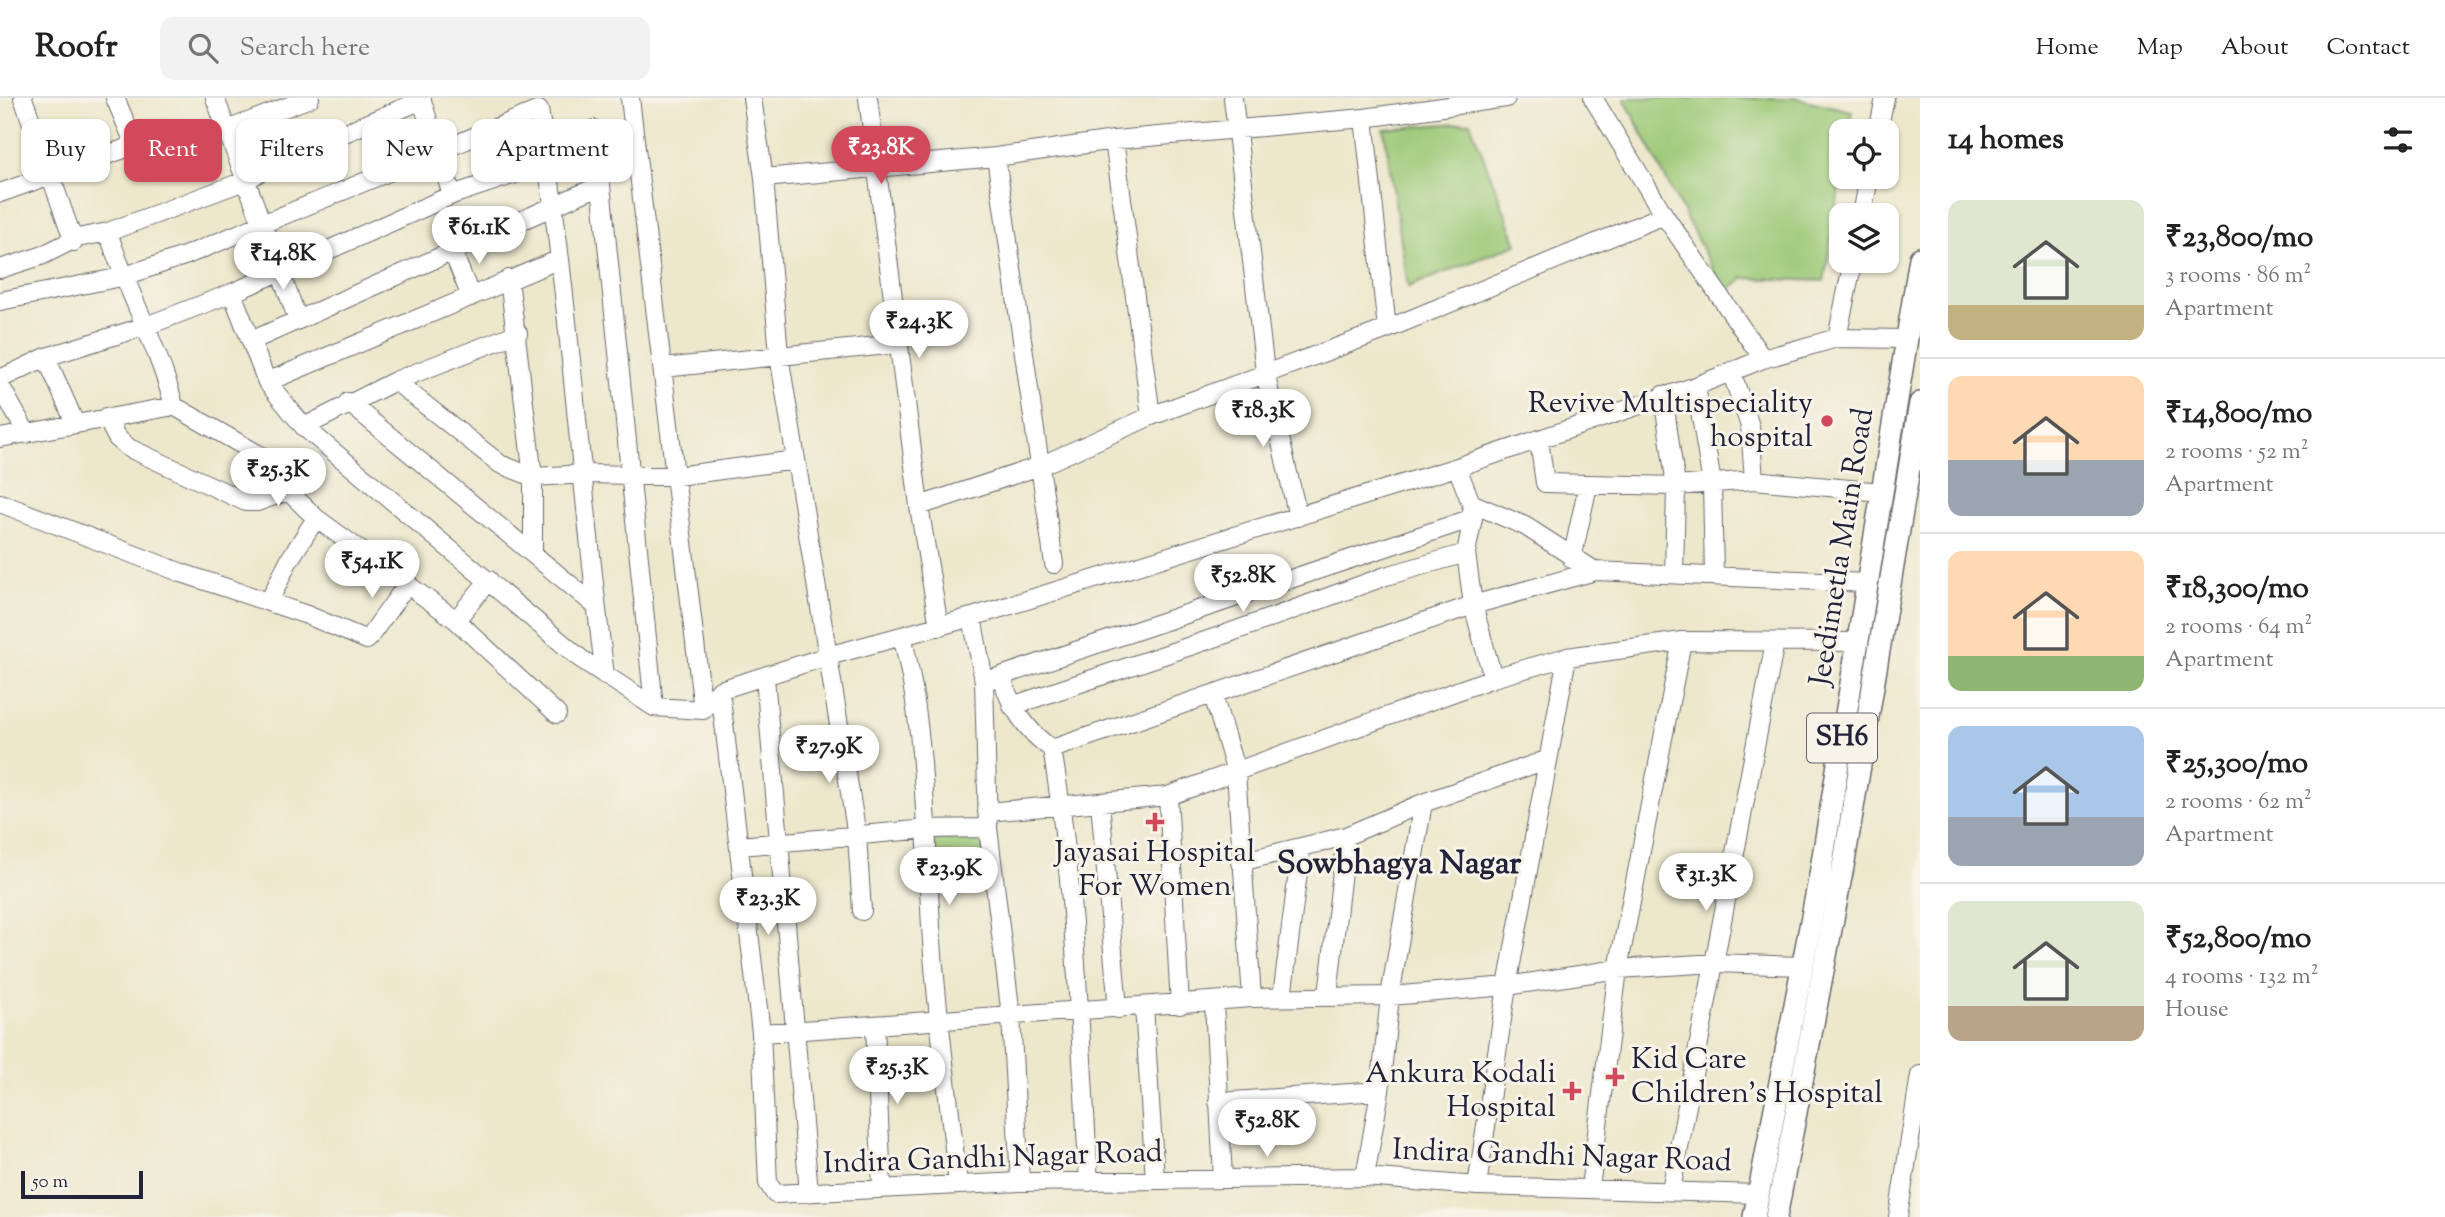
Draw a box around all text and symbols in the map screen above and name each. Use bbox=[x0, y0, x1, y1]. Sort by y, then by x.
search box bbox=[160, 17, 650, 80]
text: Roofr bbox=[35, 24, 118, 72]
icon: search bbox=[184, 29, 222, 67]
text: Search here bbox=[240, 30, 370, 67]
text: Home bbox=[2036, 31, 2099, 65]
text: Map bbox=[2137, 31, 2183, 65]
text: About bbox=[2221, 31, 2288, 65]
text: Contact bbox=[2326, 31, 2410, 65]
chip: Buy bbox=[21, 119, 110, 182]
chip: Rent bbox=[124, 119, 222, 182]
chip: Filters bbox=[236, 119, 348, 182]
chip: New bbox=[362, 119, 457, 182]
chip: Apartment bbox=[471, 119, 633, 182]
map controls bbox=[1829, 119, 1899, 273]
button: locate bbox=[1829, 119, 1899, 189]
text: 14 homes bbox=[1948, 119, 2064, 162]
icon: filters bbox=[2379, 121, 2417, 159]
pin: ₹23.8K bbox=[824, 126, 938, 186]
text: ₹23.8K bbox=[847, 132, 915, 165]
button: layers bbox=[1829, 203, 1899, 273]
pin: ₹61.1K bbox=[422, 206, 536, 266]
text: ₹61.1K bbox=[448, 212, 510, 245]
text: ₹23,800/mo bbox=[2165, 217, 2313, 260]
icon: home bbox=[2004, 228, 2088, 312]
pin: ₹14.8K bbox=[226, 232, 340, 292]
text: ₹14.8K bbox=[250, 238, 316, 271]
text: 3 rooms · 86 m² bbox=[2165, 260, 2311, 293]
text: Apartment bbox=[2165, 293, 2274, 326]
pin: ₹24.3K bbox=[862, 300, 976, 360]
text: ₹24.3K bbox=[885, 306, 953, 339]
place label: Revive Multispeciality hospital bbox=[1528, 383, 1813, 460]
pin: ₹18.3K bbox=[1206, 390, 1320, 449]
text: ₹14,800/mo bbox=[2165, 393, 2312, 436]
text: ₹18.3K bbox=[1231, 395, 1295, 428]
icon: home bbox=[2004, 404, 2088, 488]
street label: Jeedimetla Main Road bbox=[1799, 405, 1886, 691]
marker: Revive Multispeciality hospital bbox=[1819, 413, 1835, 429]
text: 2 rooms · 52 m² bbox=[2165, 436, 2308, 469]
pin: ₹25.3K bbox=[221, 448, 335, 508]
text: ₹25.3K bbox=[246, 454, 310, 487]
text: Apartment bbox=[2165, 469, 2274, 502]
pin: ₹54.1K bbox=[315, 540, 429, 600]
text: ₹54.1K bbox=[341, 546, 403, 579]
pin: ₹52.8K bbox=[1186, 554, 1300, 614]
text: ₹52.8K bbox=[1210, 560, 1276, 593]
text: ₹18,300/mo bbox=[2165, 568, 2309, 611]
icon: home bbox=[2004, 579, 2088, 663]
text: 2 rooms · 64 m² bbox=[2165, 611, 2312, 644]
text: Apartment bbox=[2165, 644, 2274, 677]
road number: SH6 bbox=[1807, 714, 1877, 762]
pin: ₹27.9K bbox=[772, 726, 886, 785]
text: ₹27.9K bbox=[795, 731, 863, 764]
text: ₹25,300/mo bbox=[2165, 743, 2308, 786]
icon: home bbox=[2004, 754, 2088, 838]
text: 2 rooms · 62 m² bbox=[2165, 786, 2312, 819]
marker: Jayasai Hospital For Women bbox=[1145, 812, 1165, 832]
text: Apartment bbox=[2165, 819, 2274, 852]
place label: Jayasai Hospital For Women bbox=[1053, 832, 1255, 909]
district label: Sowbhagya Nagar bbox=[1277, 842, 1522, 888]
pin: ₹23.9K bbox=[892, 848, 1006, 907]
text: ₹23.9K bbox=[916, 853, 982, 886]
pin: ₹31.3K bbox=[1649, 854, 1763, 913]
text: ₹31.3K bbox=[1675, 859, 1737, 892]
pin: ₹23.3K bbox=[711, 878, 825, 937]
text: ₹23.3K bbox=[736, 883, 800, 916]
text: ₹52,800/mo bbox=[2165, 918, 2311, 961]
icon: home bbox=[2004, 929, 2088, 1013]
text: 4 rooms · 132 m² bbox=[2165, 961, 2318, 994]
text: House bbox=[2165, 994, 2229, 1027]
place label: Kid Care Children's Hospital bbox=[1631, 1039, 1883, 1116]
pin: ₹25.3K bbox=[840, 1046, 954, 1106]
text: ₹25.3K bbox=[865, 1052, 929, 1085]
place label: Ankura Kodali Hospital bbox=[1365, 1053, 1556, 1130]
marker: Kid Care Children's Hospital bbox=[1605, 1067, 1625, 1087]
marker: Ankura Kodali Hospital bbox=[1562, 1081, 1582, 1101]
pin: ₹52.8K bbox=[1210, 1100, 1324, 1159]
text: ₹52.8K bbox=[1234, 1105, 1300, 1138]
street label: Indira Gandhi Nagar Road bbox=[1392, 1130, 1733, 1184]
street label: Indira Gandhi Nagar Road bbox=[823, 1132, 1164, 1186]
scale bar bbox=[21, 1168, 144, 1200]
text: 50 m bbox=[32, 1169, 68, 1196]

